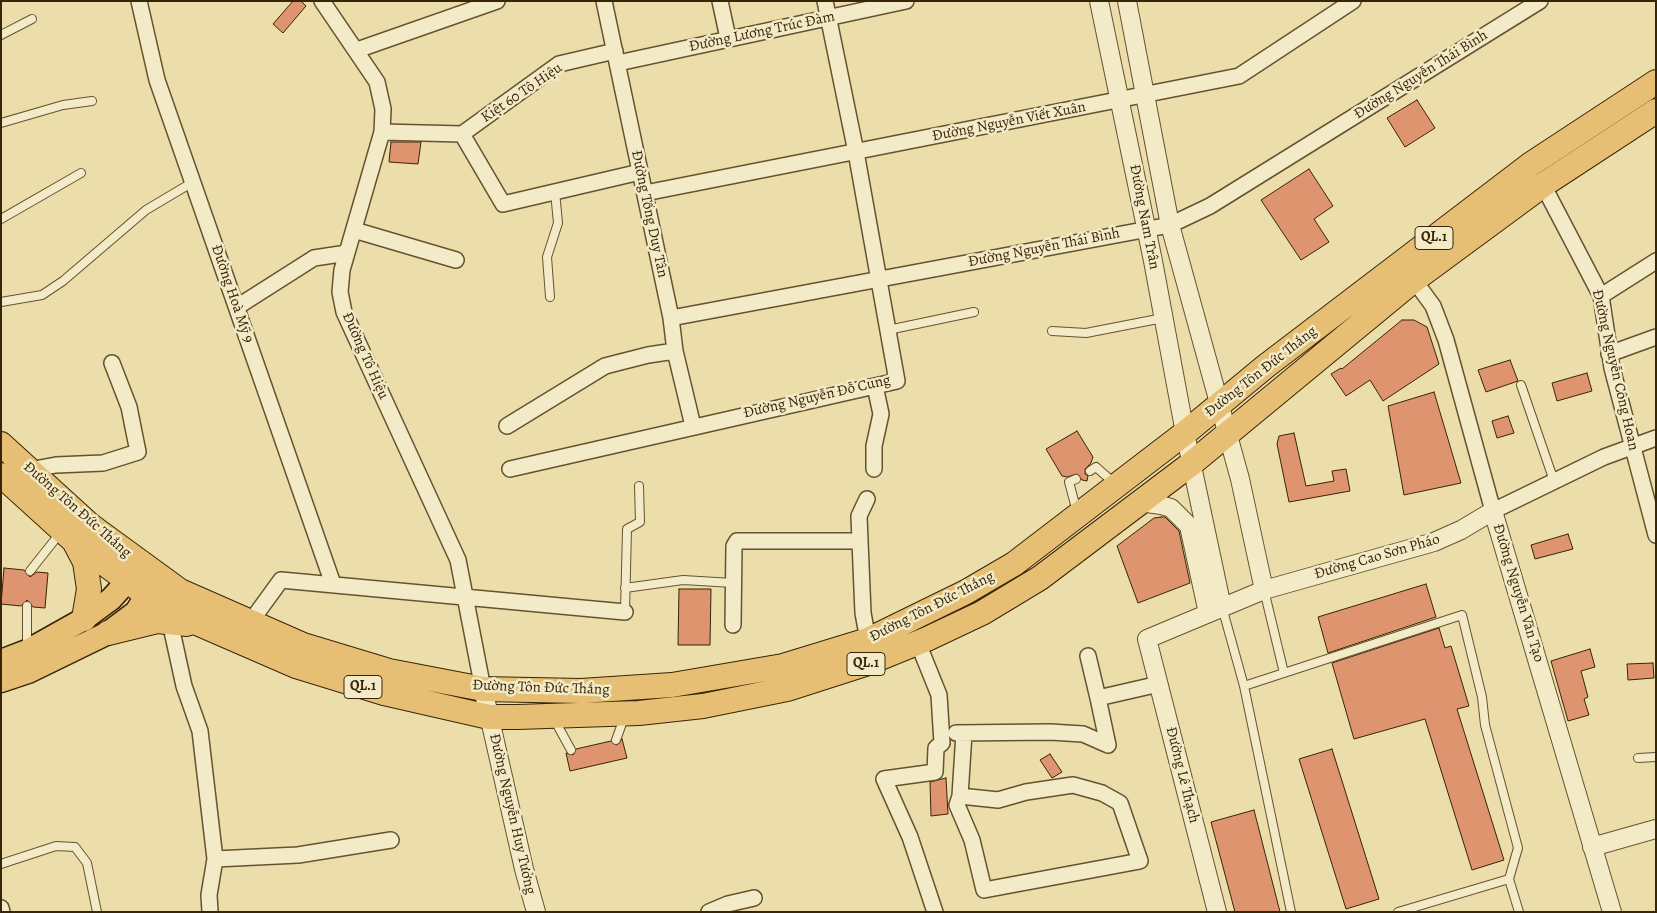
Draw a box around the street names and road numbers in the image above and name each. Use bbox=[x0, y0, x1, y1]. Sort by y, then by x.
street label: Đường Lương Trúc Đàm bbox=[687, 8, 837, 56]
street label: Đường Nguyễn Thái Bình bbox=[1351, 27, 1491, 123]
street label: Kiệt 60 Tô Hiệu bbox=[478, 59, 566, 127]
street label: Đường Nguyễn Viết Xuân bbox=[931, 98, 1087, 146]
street label: Đường Tống Duy Tân bbox=[627, 149, 671, 279]
street label: Đường Nam Trân bbox=[1125, 163, 1163, 271]
street label: Đường Nguyễn Thái Bình bbox=[967, 224, 1121, 272]
road number: QL.1 bbox=[1415, 227, 1453, 250]
street label: Đường Hoà Mỹ 9 bbox=[207, 242, 257, 346]
street label: Đường Nguyễn Công Hoan bbox=[1588, 288, 1642, 452]
street label: Đường Tô Hiệu bbox=[338, 310, 392, 402]
street label: Đường Tôn Đức Thắng bbox=[1201, 323, 1321, 421]
street label: Đường Nguyễn Đỗ Cung bbox=[742, 371, 892, 423]
street label: Đường Tôn Đức Thắng bbox=[19, 458, 135, 562]
street label: Đường Nguyễn Văn Tạo bbox=[1488, 522, 1548, 664]
street label: Đường Cao Sơn Pháo bbox=[1312, 530, 1442, 584]
street label: Đường Tôn Đức Thắng bbox=[867, 568, 997, 646]
road number: QL.1 bbox=[847, 652, 885, 676]
road number: QL.1 bbox=[344, 676, 382, 699]
street label: Đường Tôn Đức Thắng bbox=[472, 677, 610, 699]
street label: Đường Lê Thạch bbox=[1161, 725, 1203, 825]
street label: Đường Nguyễn Huy Tưởng bbox=[485, 732, 539, 896]

